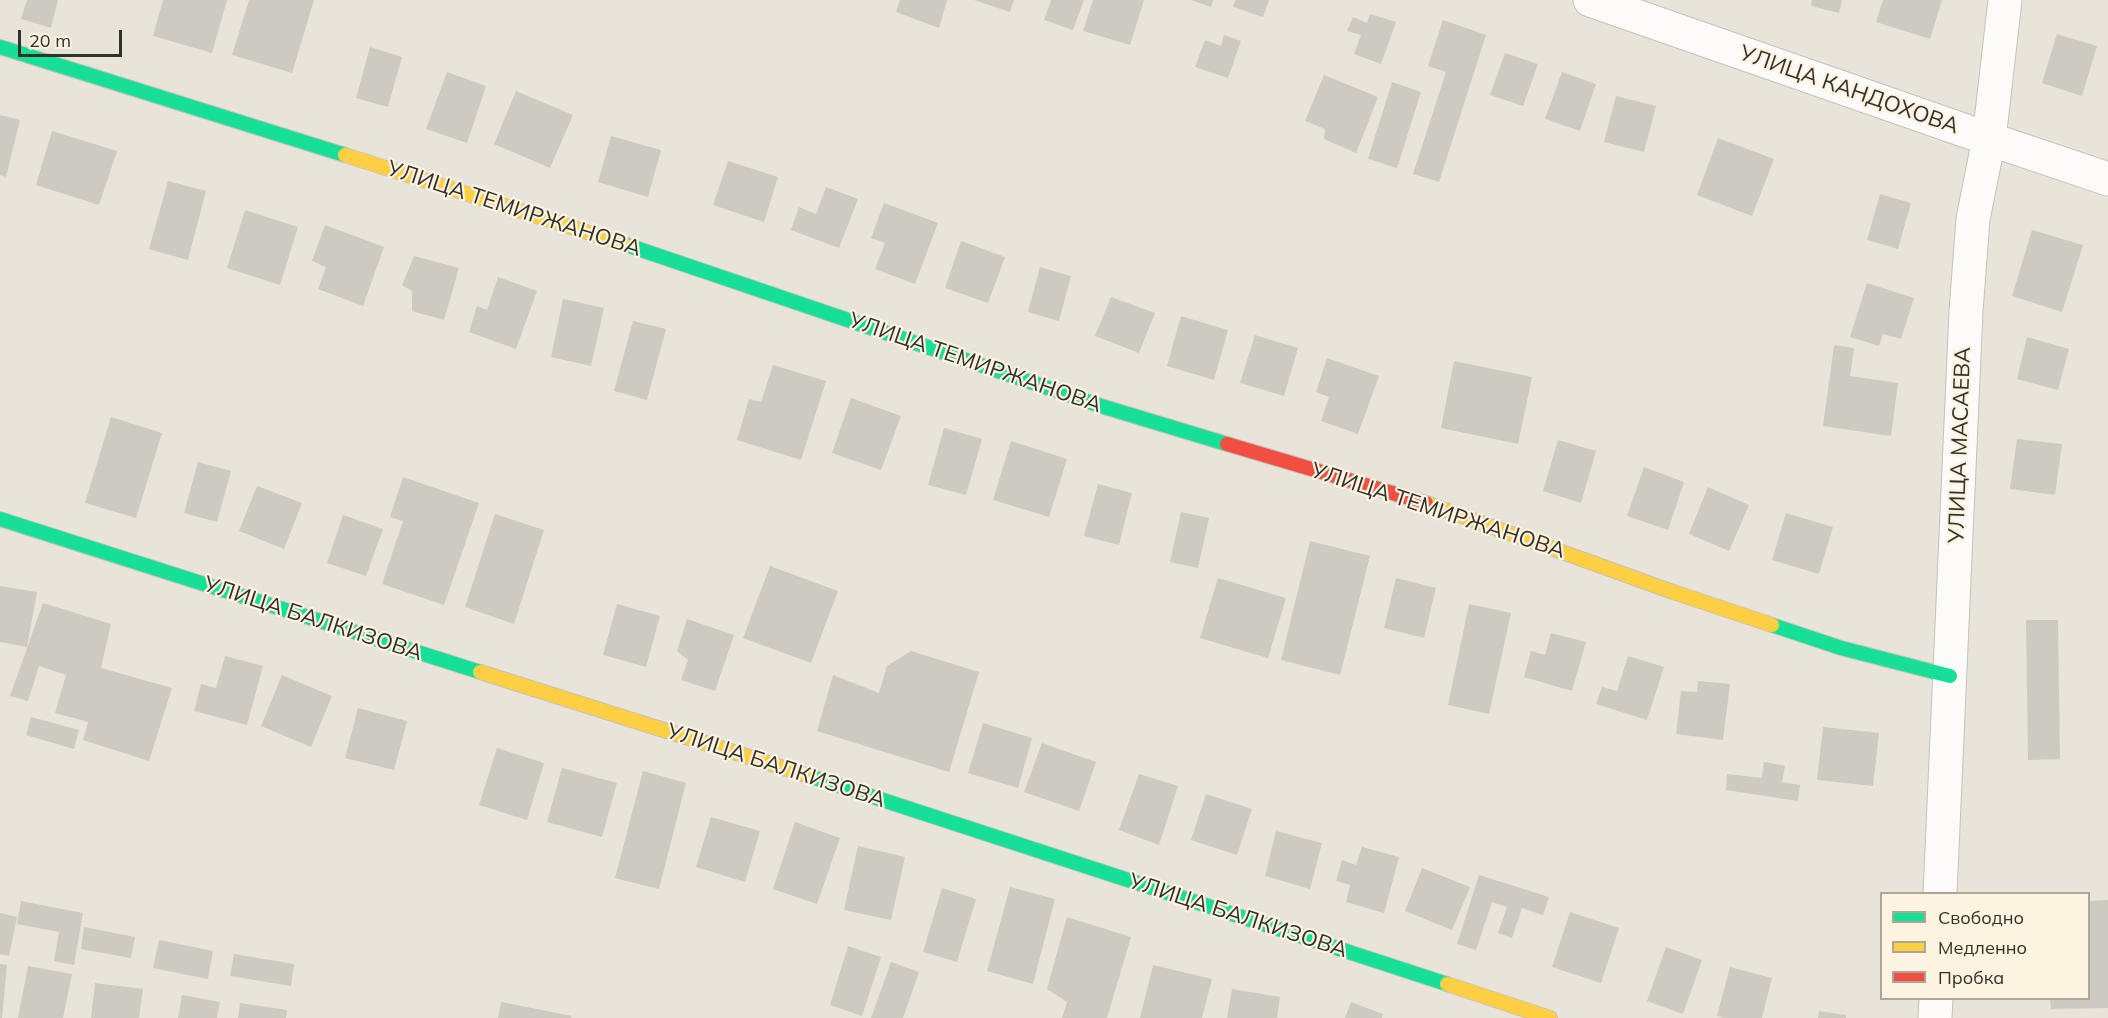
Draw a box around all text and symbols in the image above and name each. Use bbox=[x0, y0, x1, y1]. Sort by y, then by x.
scale bar bbox=[21, 18, 124, 56]
text: 20 m bbox=[29, 29, 71, 52]
street label: УЛИЦА КАНДОХОВА bbox=[1736, 40, 1962, 140]
street label: УЛИЦА ТЕМИРЖАНОВА bbox=[384, 155, 644, 263]
street label: УЛИЦА ТЕМИРЖАНОВА bbox=[845, 307, 1105, 419]
street label: УЛИЦА МАСАЕВА bbox=[1943, 346, 1977, 544]
street label: УЛИЦА ТЕМИРЖАНОВА bbox=[1308, 457, 1568, 565]
street label: УЛИЦА БАЛКИЗОВА bbox=[200, 571, 426, 667]
street label: УЛИЦА БАЛКИЗОВА bbox=[663, 718, 889, 814]
street label: УЛИЦА БАЛКИЗОВА bbox=[1125, 868, 1351, 964]
legend bbox=[1880, 892, 2090, 1000]
text: Свободно bbox=[1938, 906, 2024, 929]
text: Медленно bbox=[1938, 936, 2027, 959]
text: Пробка bbox=[1938, 966, 2004, 989]

